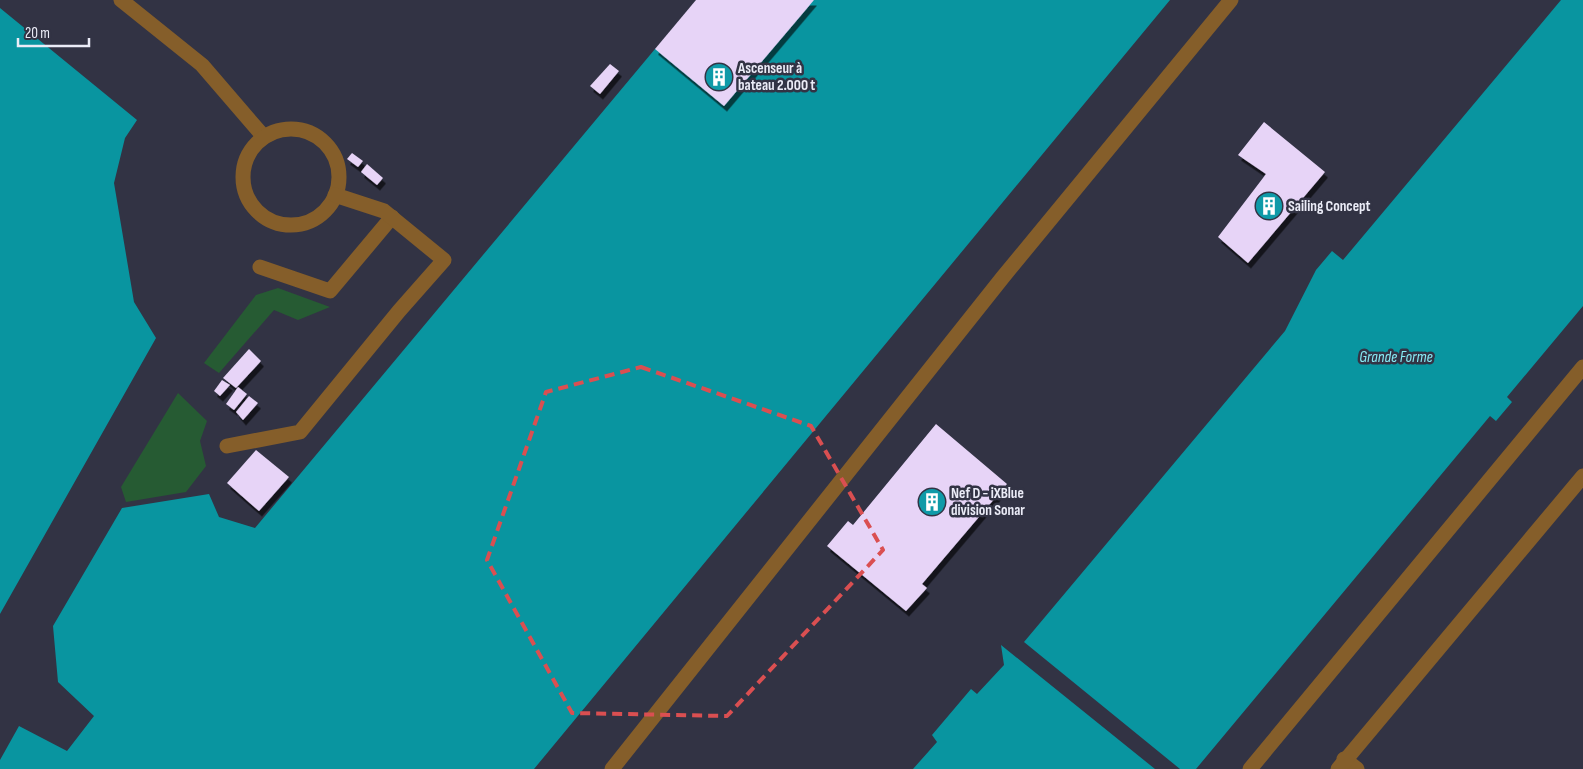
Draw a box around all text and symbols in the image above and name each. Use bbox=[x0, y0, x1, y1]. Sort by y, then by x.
scale bar bbox=[18, 15, 89, 47]
text: 20 m bbox=[25, 24, 50, 43]
place label: Ascenseur à bateau 2.000 t bbox=[737, 59, 815, 95]
building icon: Ascenseur à bateau 2.000 t bbox=[704, 62, 734, 92]
building icon: Sailing Concept bbox=[1254, 191, 1284, 221]
place label: Sailing Concept bbox=[1288, 197, 1371, 216]
water label: Grande Forme bbox=[1359, 348, 1433, 367]
place label: Nef D - iXBlue division Sonar bbox=[951, 484, 1025, 520]
building icon: Nef D - iXBlue division Sonar bbox=[917, 487, 947, 517]

